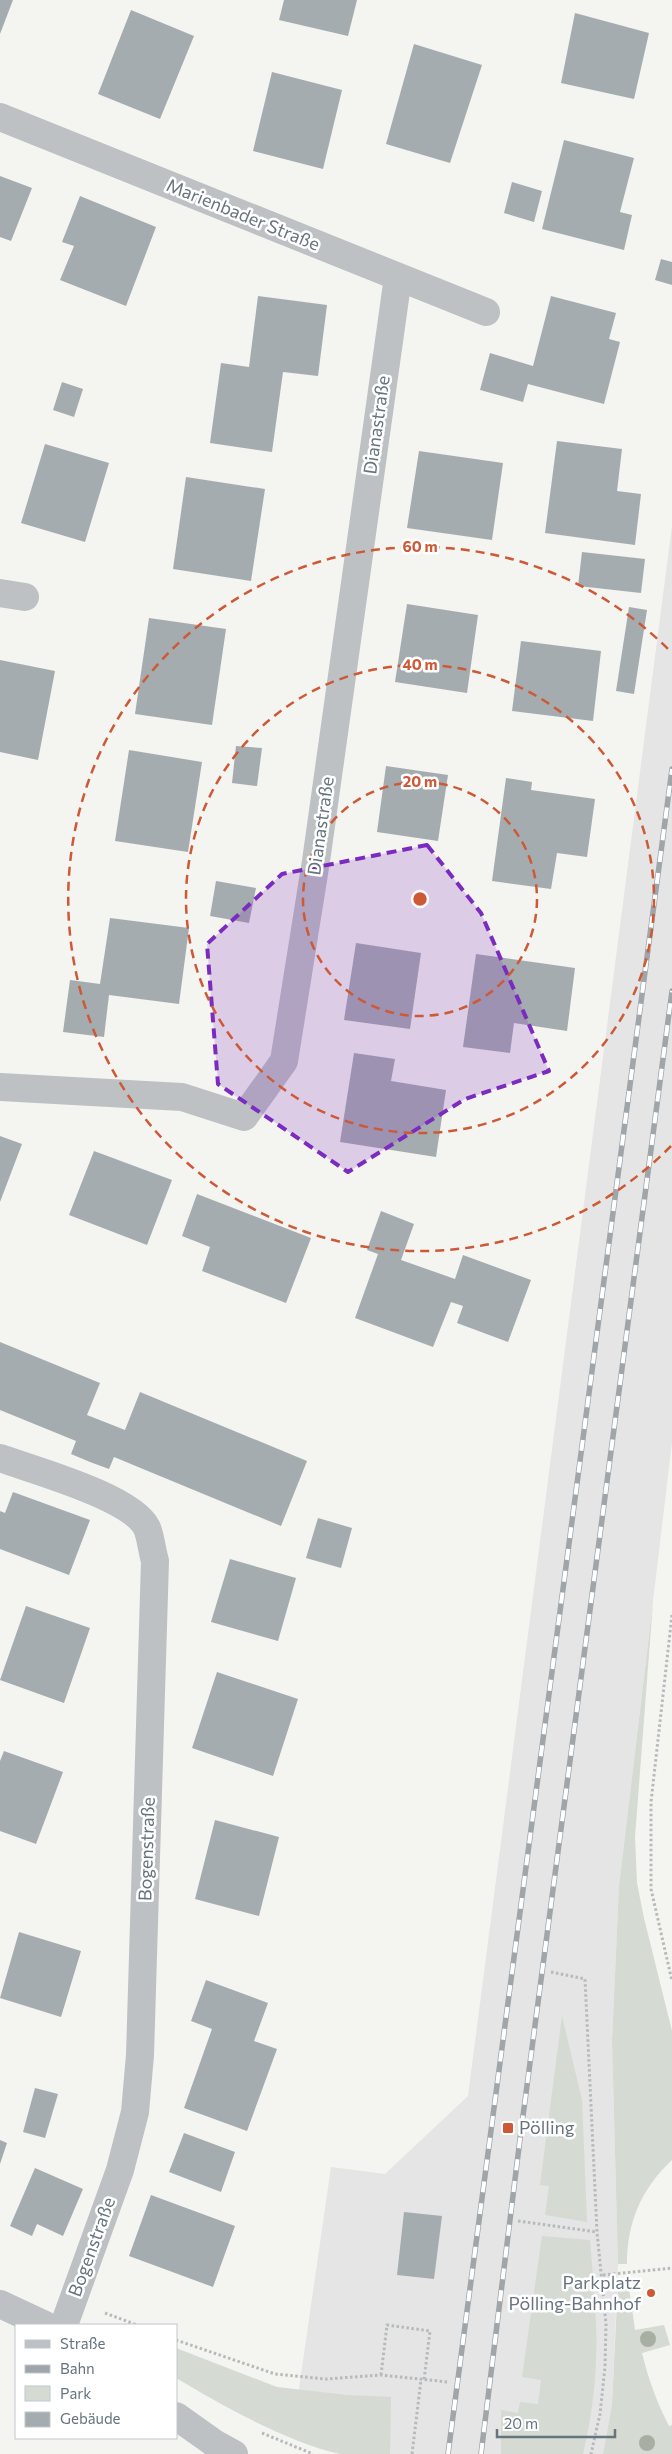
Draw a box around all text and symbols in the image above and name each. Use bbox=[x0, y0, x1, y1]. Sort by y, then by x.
street label: Marienbader Straße bbox=[164, 173, 323, 255]
street label: Dianastraße bbox=[358, 374, 394, 476]
text: 60 m bbox=[402, 537, 438, 555]
text: 40 m bbox=[402, 655, 438, 673]
text: 20 m bbox=[403, 772, 437, 790]
street label: Dianastraße bbox=[302, 775, 338, 877]
centre of rings bbox=[411, 890, 429, 908]
street label: Bogenstraße bbox=[133, 1797, 159, 1901]
place label: Pölling bbox=[519, 2116, 575, 2138]
marker: Pölling bbox=[501, 2121, 515, 2135]
street label: Bogenstraße bbox=[63, 2194, 119, 2299]
place label: Parkplatz Pölling-Bahnhof bbox=[508, 2271, 642, 2314]
marker: Parkplatz Pölling-Bahnhof bbox=[645, 2287, 657, 2299]
legend bbox=[15, 2324, 178, 2439]
text: Straße bbox=[60, 2334, 106, 2352]
text: Bahn bbox=[60, 2359, 95, 2377]
text: Park bbox=[60, 2384, 91, 2402]
scale bar bbox=[497, 2406, 614, 2438]
text: Gebäude bbox=[60, 2409, 121, 2427]
text: 20 m bbox=[504, 2414, 538, 2432]

